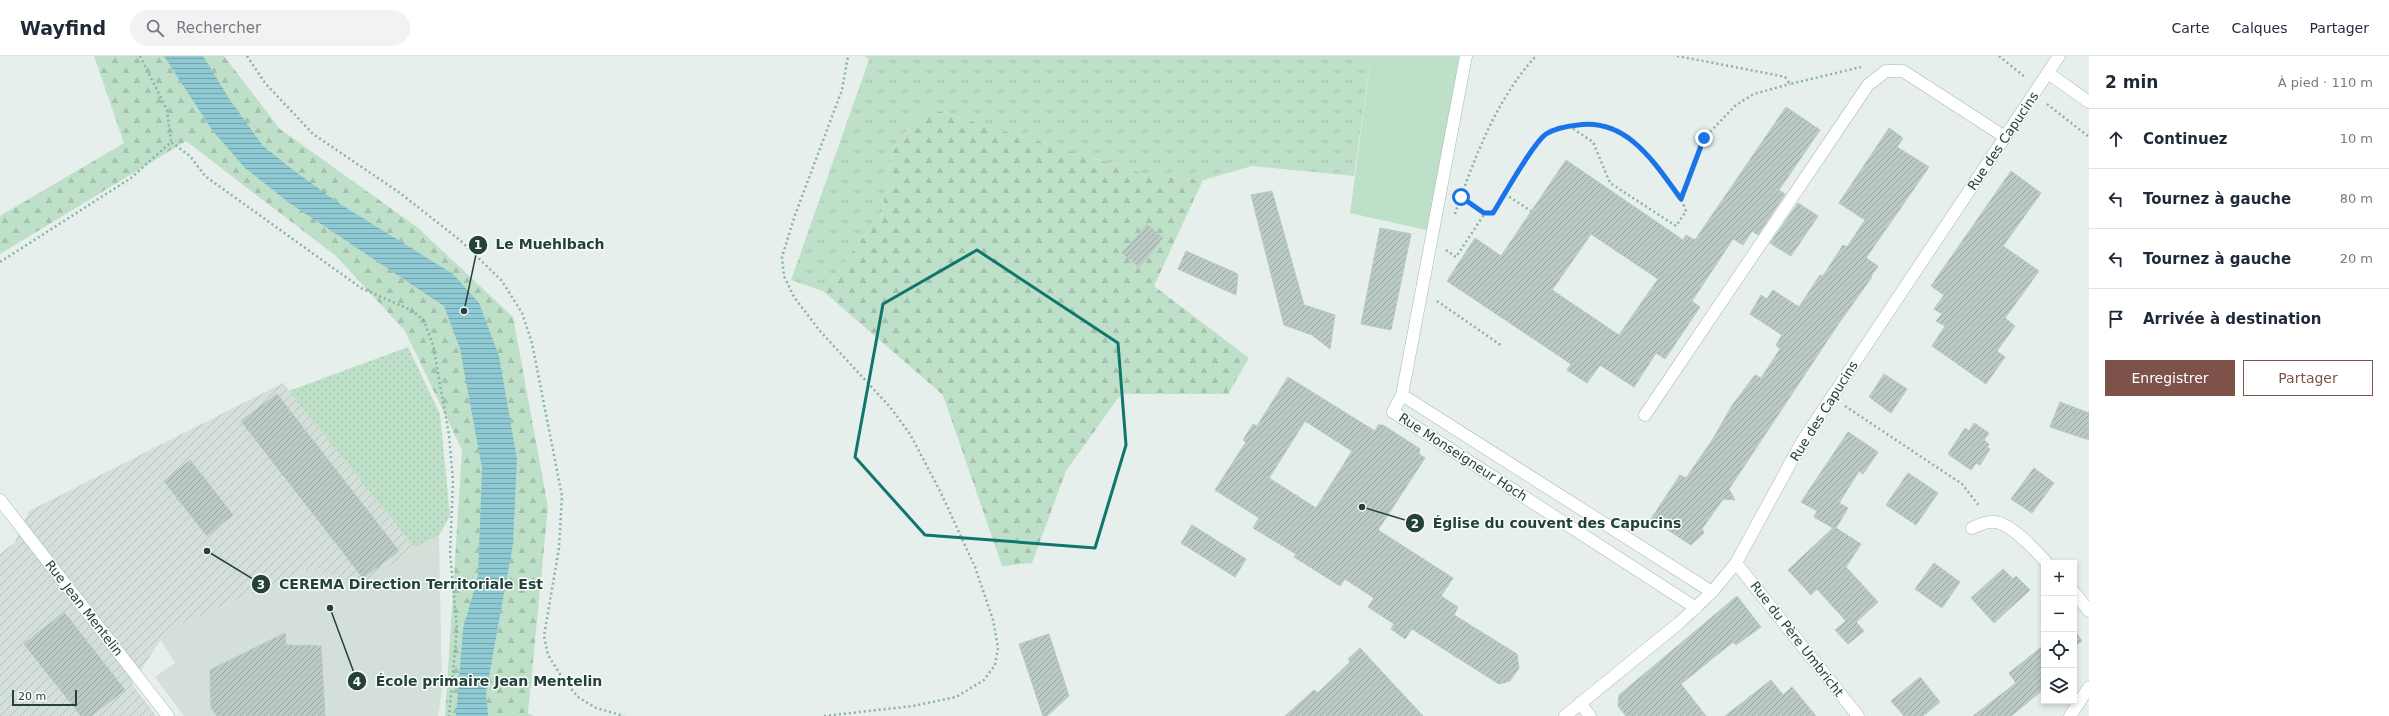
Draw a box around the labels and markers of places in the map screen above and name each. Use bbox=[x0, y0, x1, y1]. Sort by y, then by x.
callout: Le Muehlbach bbox=[468, 232, 613, 258]
callout: Église du couvent des Capucins bbox=[1405, 510, 1690, 536]
callout: CEREMA Direction Territoriale Est bbox=[251, 571, 551, 597]
callout: École primaire Jean Mentelin bbox=[347, 668, 610, 694]

